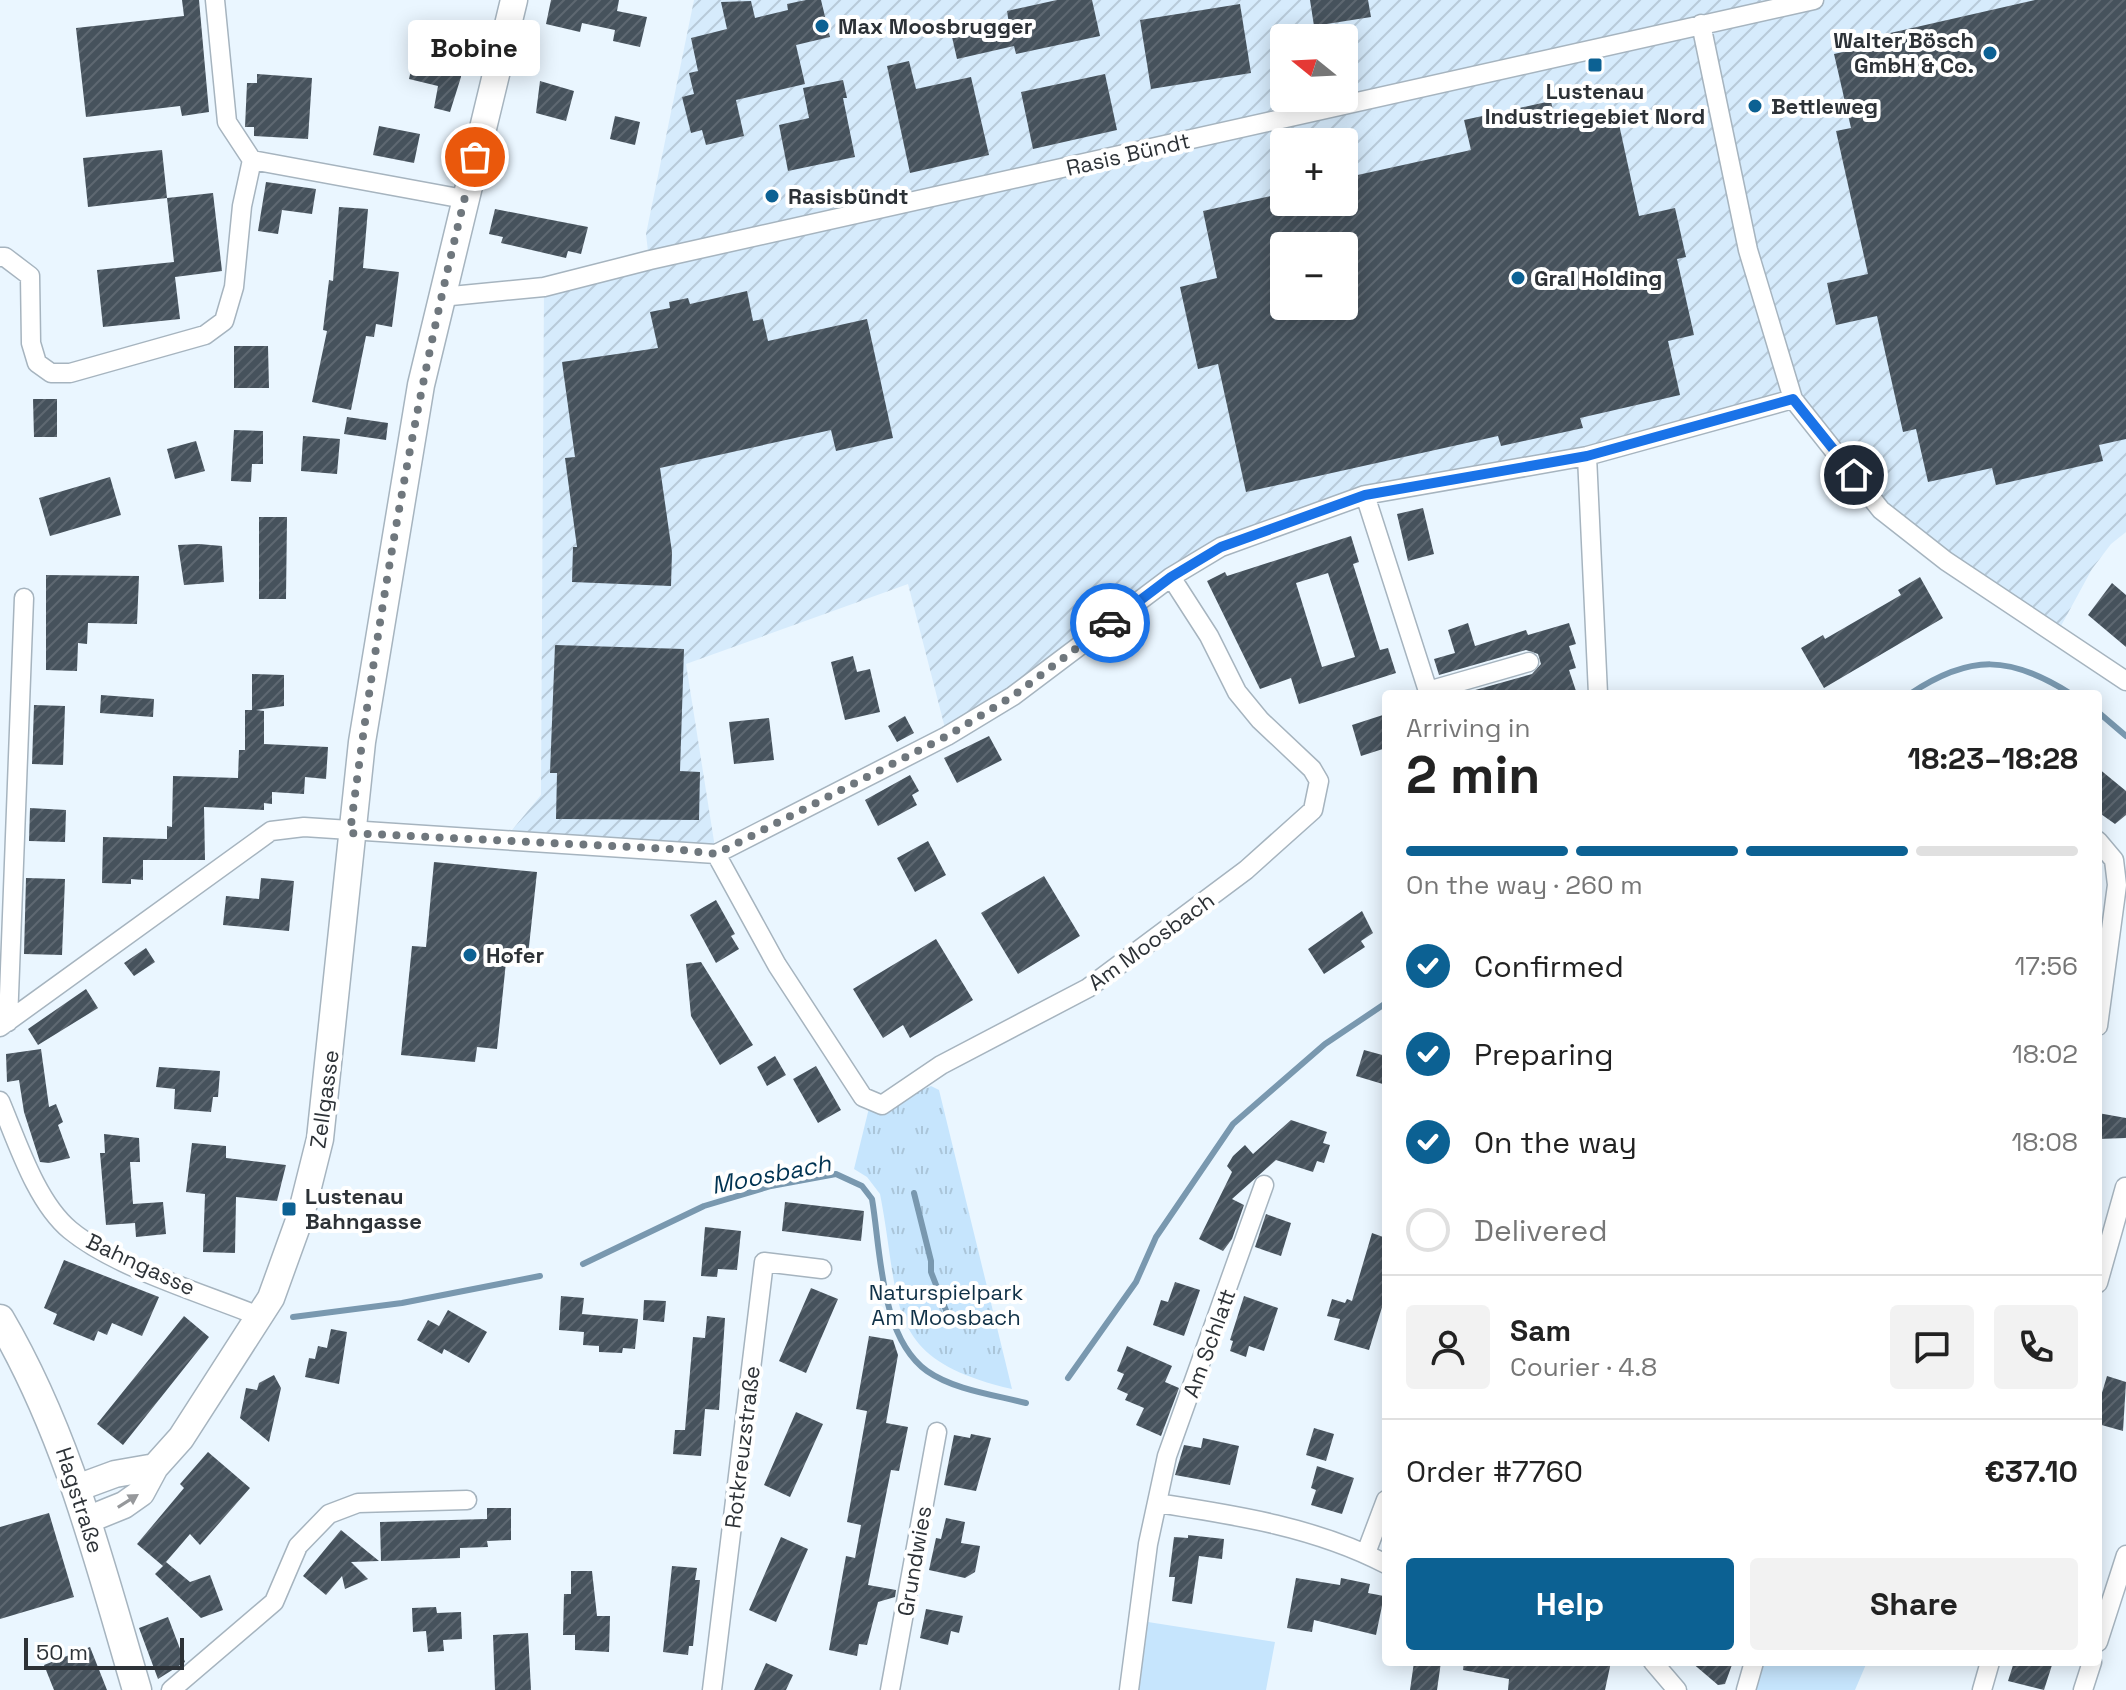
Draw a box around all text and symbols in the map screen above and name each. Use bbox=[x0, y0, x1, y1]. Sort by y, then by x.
place label: Max Moosbrugger bbox=[838, 12, 1033, 40]
marker: Max Moosbrugger bbox=[813, 17, 831, 35]
callout: Bobine bbox=[409, 21, 541, 77]
north arrow bbox=[1270, 24, 1358, 112]
map controls bbox=[1270, 24, 1358, 320]
place label: Walter Bösch GmbH & Co. bbox=[1833, 26, 1974, 79]
text: Bobine bbox=[430, 31, 518, 65]
marker: Walter Bösch GmbH & Co. bbox=[1981, 44, 1999, 62]
marker: Lustenau Industriegebiet Nord bbox=[1586, 56, 1604, 74]
place label: Lustenau Industriegebiet Nord bbox=[1485, 77, 1705, 130]
place label: Bettleweg bbox=[1771, 92, 1878, 120]
marker: Bettleweg bbox=[1746, 97, 1764, 115]
pin bbox=[441, 123, 509, 191]
street label: Rasis Bündt bbox=[1063, 126, 1193, 182]
button: + bbox=[1270, 128, 1358, 216]
icon: bag bbox=[453, 135, 497, 179]
place label: Rasisbündt bbox=[788, 182, 909, 210]
marker: Rasisbündt bbox=[763, 187, 781, 205]
button: − bbox=[1270, 232, 1358, 320]
place label: Gral Holding bbox=[1534, 264, 1662, 292]
marker: Gral Holding bbox=[1509, 269, 1527, 287]
pin bbox=[1820, 441, 1888, 509]
icon: home bbox=[1832, 453, 1876, 497]
courier bbox=[1070, 583, 1150, 663]
icon: car bbox=[1088, 601, 1132, 645]
text: Arriving in bbox=[1406, 711, 1530, 745]
text: 18:23–18:28 bbox=[1908, 739, 2078, 778]
text: 2 min bbox=[1406, 742, 1540, 808]
text: On the way · 260 m bbox=[1406, 868, 1643, 902]
street label: Am Moosbach bbox=[1082, 886, 1220, 996]
place label: Hofer bbox=[486, 941, 544, 969]
icon: check bbox=[1406, 944, 1450, 988]
marker: Hofer bbox=[461, 946, 479, 964]
text: Confirmed bbox=[1474, 947, 1624, 986]
text: 17:56 bbox=[2014, 949, 2078, 983]
icon: check bbox=[1406, 1032, 1450, 1076]
text: Preparing bbox=[1474, 1035, 1613, 1074]
text: 18:02 bbox=[2012, 1037, 2078, 1071]
street label: Zellgasse bbox=[303, 1048, 345, 1150]
icon: check bbox=[1406, 1120, 1450, 1164]
text: On the way bbox=[1474, 1123, 1637, 1162]
text: 18:08 bbox=[2011, 1125, 2078, 1159]
water label: Moosbach bbox=[709, 1147, 835, 1201]
place label: Lustenau Bahngasse bbox=[305, 1182, 422, 1235]
marker: Lustenau Bahngasse bbox=[280, 1200, 298, 1218]
text: Delivered bbox=[1474, 1211, 1608, 1250]
street label: Bahngasse bbox=[82, 1227, 200, 1301]
park label: Naturspielpark Am Moosbach bbox=[869, 1278, 1024, 1331]
street label: Am Schlatt bbox=[1176, 1285, 1242, 1401]
button: person bbox=[1406, 1305, 1490, 1389]
button: chat bbox=[1890, 1305, 1974, 1389]
button: phone bbox=[1994, 1305, 2078, 1389]
text: Sam bbox=[1510, 1311, 1571, 1350]
text: Courier · 4.8 bbox=[1510, 1350, 1657, 1384]
street label: Rotkreuzstraße bbox=[718, 1364, 766, 1530]
street label: Hagstraße bbox=[50, 1443, 110, 1557]
text: Order #7760 bbox=[1406, 1452, 1583, 1491]
text: €37.10 bbox=[1984, 1452, 2078, 1491]
one-way arrow bbox=[117, 1494, 139, 1508]
street label: Grundwies bbox=[891, 1504, 937, 1618]
button: Help bbox=[1406, 1558, 1734, 1650]
button: Share bbox=[1750, 1558, 2078, 1650]
scale bar bbox=[24, 1634, 184, 1670]
text: 50 m bbox=[36, 1638, 88, 1666]

